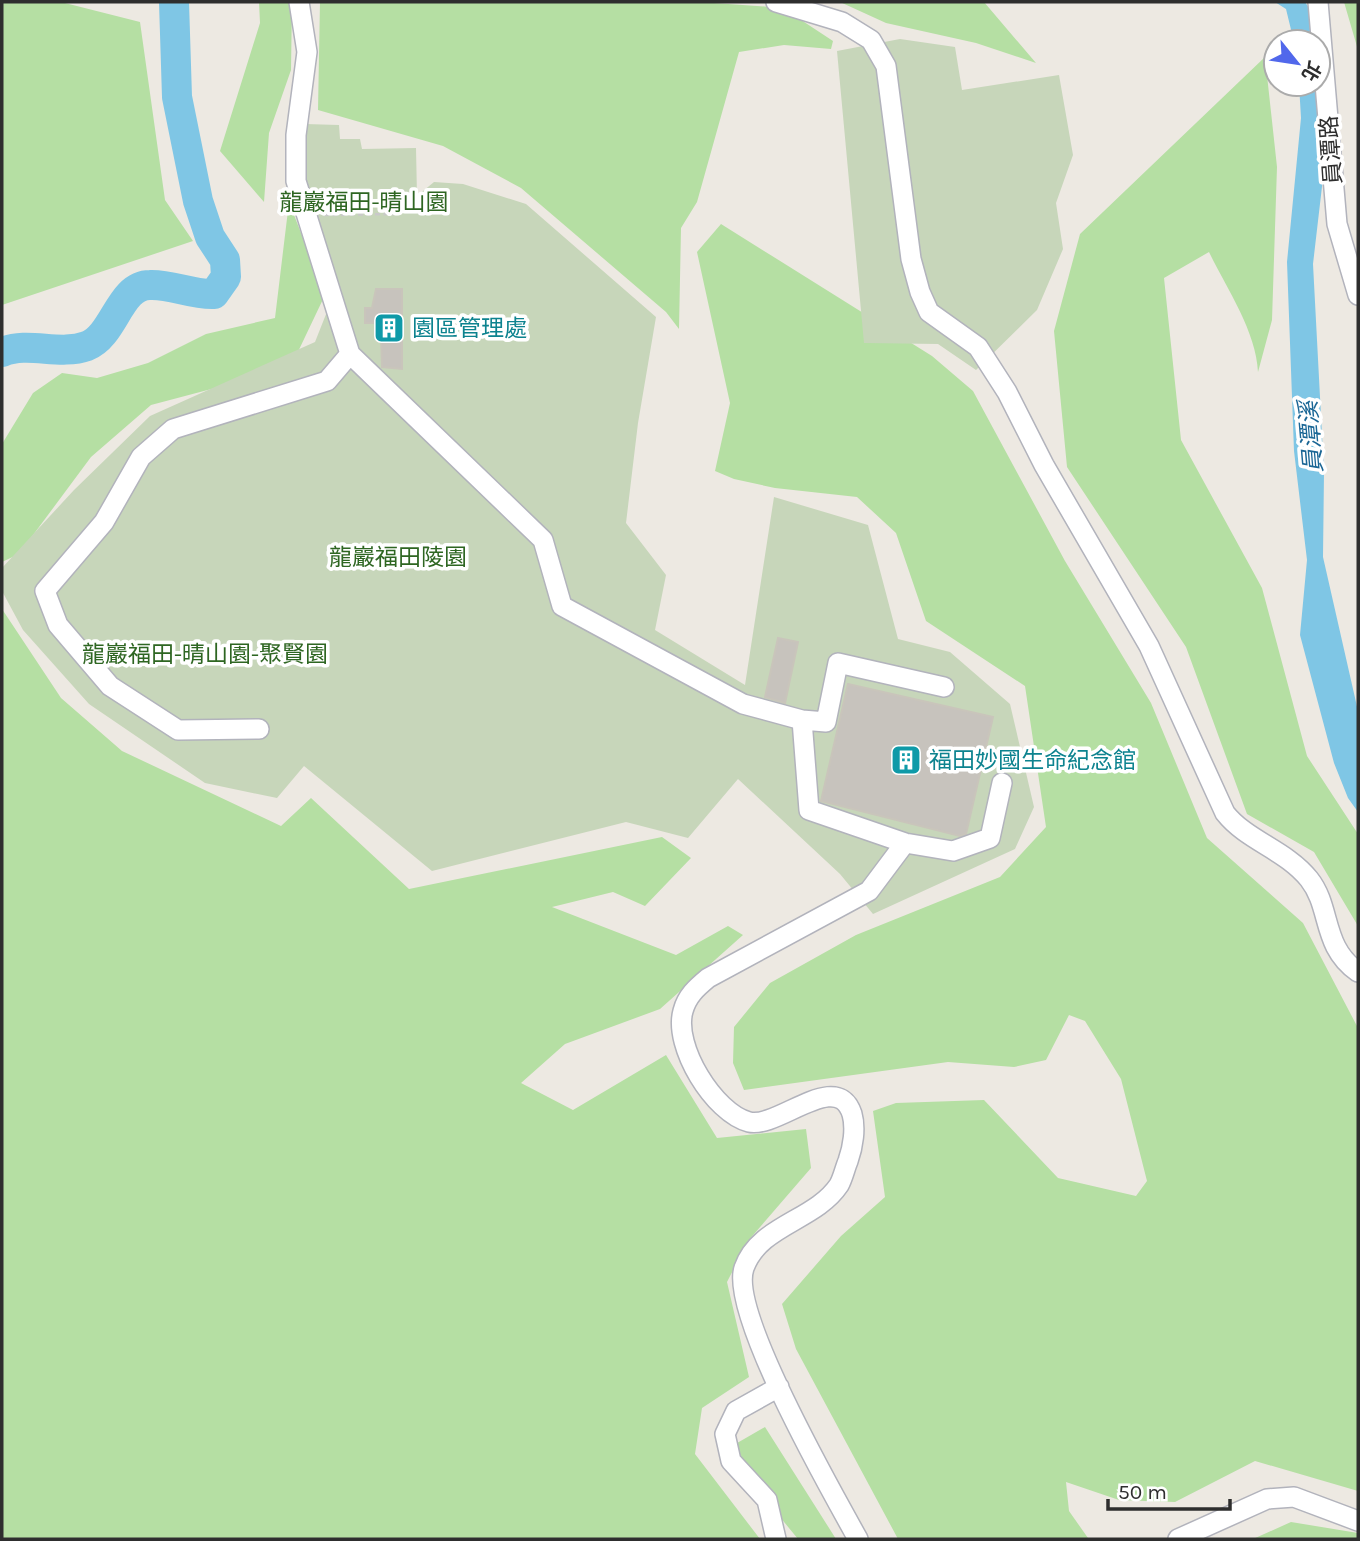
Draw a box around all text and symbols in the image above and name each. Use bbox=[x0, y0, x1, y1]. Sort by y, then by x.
north arrow bbox=[1262, 28, 1332, 98]
text: 北 bbox=[1297, 57, 1325, 85]
street label: 員潭路 bbox=[1315, 115, 1347, 185]
park label: 龍巖福田-晴山園 bbox=[279, 189, 449, 216]
building icon: 園區管理處 bbox=[372, 311, 406, 345]
place label: 園區管理處 bbox=[412, 315, 527, 342]
water label: 員潭溪 bbox=[1294, 397, 1328, 474]
park label: 龍巖福田陵園 bbox=[329, 544, 467, 571]
park label: 龍巖福田-晴山園-聚賢園 bbox=[82, 641, 328, 668]
building icon: 福田妙國生命紀念館 bbox=[889, 743, 923, 777]
place label: 福田妙國生命紀念館 bbox=[929, 747, 1136, 774]
scale bar bbox=[1108, 1468, 1230, 1512]
text: 50 m bbox=[1118, 1480, 1167, 1504]

